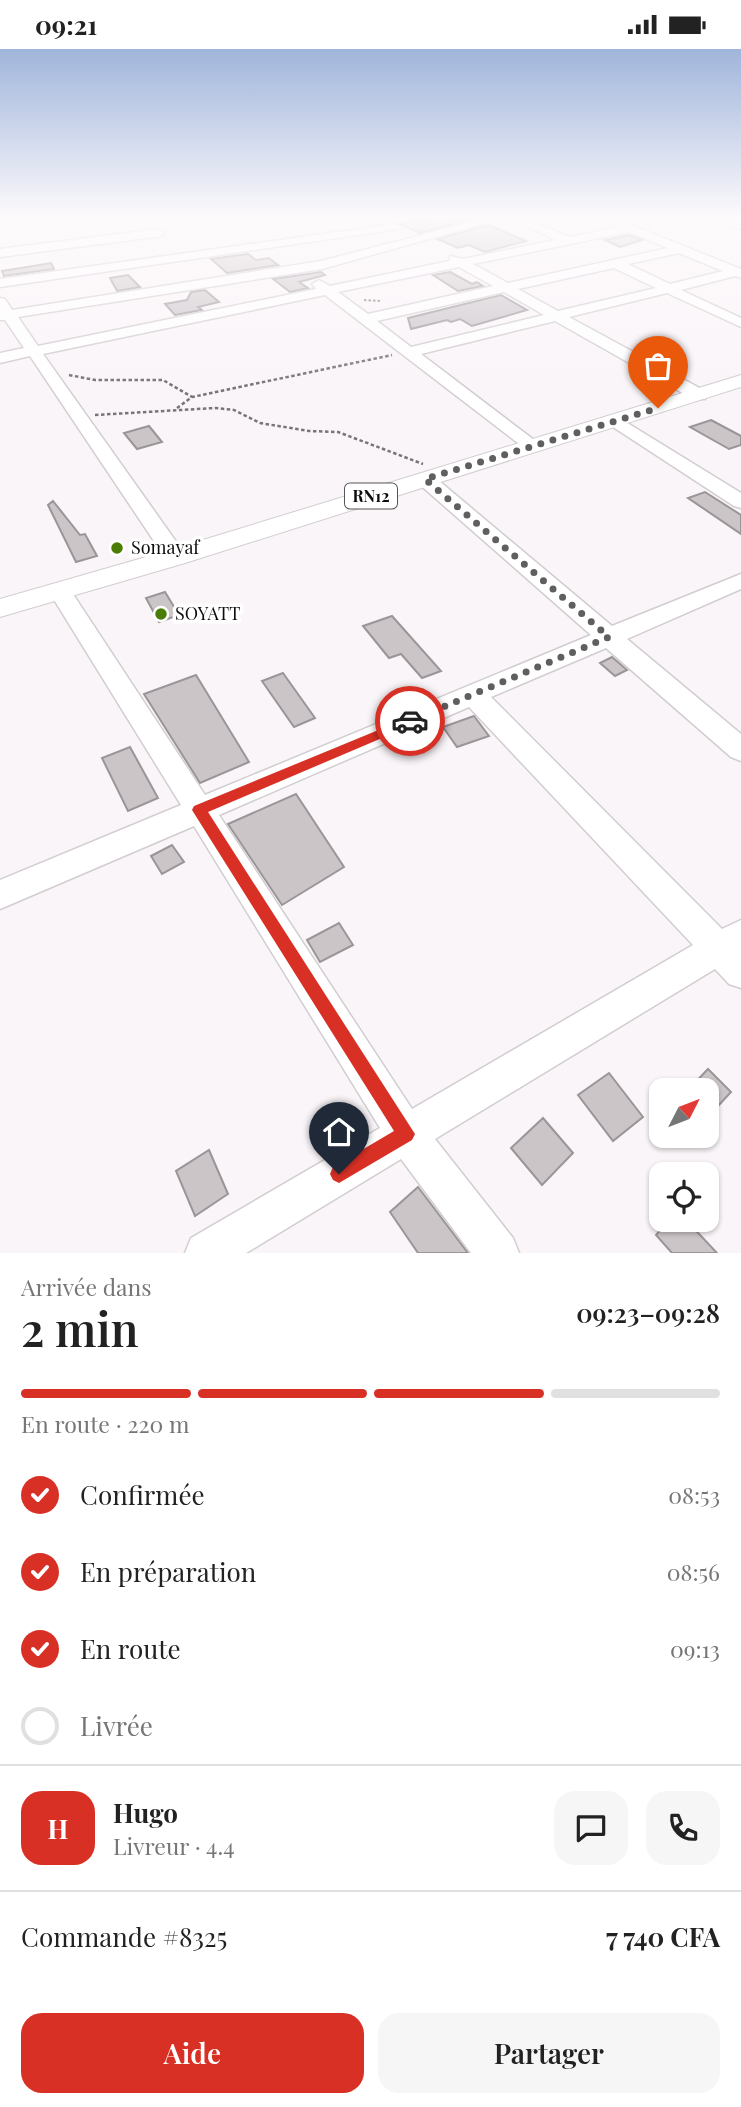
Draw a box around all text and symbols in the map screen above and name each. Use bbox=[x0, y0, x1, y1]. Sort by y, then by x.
text: 09:21 bbox=[35, 7, 97, 42]
pin bbox=[628, 336, 688, 408]
icon: bag bbox=[639, 347, 677, 385]
road number: RN12 bbox=[345, 483, 397, 509]
place label: Somayaf bbox=[131, 535, 201, 559]
marker: Somayaf bbox=[109, 540, 125, 556]
place label: SOYATT bbox=[175, 601, 240, 625]
marker: SOYATT bbox=[153, 606, 169, 622]
courier bbox=[375, 686, 445, 756]
icon: car bbox=[391, 702, 429, 740]
north arrow bbox=[649, 1078, 719, 1148]
map controls bbox=[649, 1078, 719, 1232]
pin bbox=[309, 1102, 369, 1174]
icon: home bbox=[320, 1113, 358, 1151]
button: locate bbox=[649, 1162, 719, 1232]
text: Arrivée dans bbox=[21, 1271, 152, 1302]
text: 09:23–09:28 bbox=[576, 1295, 720, 1330]
text: 2 min bbox=[21, 1297, 139, 1359]
text: En route · 220 m bbox=[21, 1408, 190, 1439]
icon: check bbox=[21, 1476, 59, 1514]
text: Confirmée bbox=[80, 1477, 205, 1512]
text: 08:53 bbox=[668, 1479, 720, 1510]
icon: check bbox=[21, 1553, 59, 1591]
text: En préparation bbox=[80, 1554, 256, 1589]
text: 08:56 bbox=[667, 1556, 720, 1587]
icon: check bbox=[21, 1630, 59, 1668]
text: En route bbox=[80, 1631, 181, 1666]
text: 09:13 bbox=[670, 1633, 720, 1664]
text: Livrée bbox=[80, 1708, 153, 1743]
button: chat bbox=[554, 1791, 628, 1865]
button: phone bbox=[646, 1791, 720, 1865]
text: Hugo bbox=[113, 1795, 178, 1830]
text: H bbox=[48, 1811, 68, 1846]
text: Livreur · 4.4 bbox=[113, 1830, 235, 1861]
text: Commande #8325 bbox=[21, 1919, 227, 1954]
text: 7 740 CFA bbox=[606, 1919, 720, 1954]
button: Aide bbox=[21, 2013, 364, 2093]
button: Partager bbox=[378, 2013, 720, 2093]

